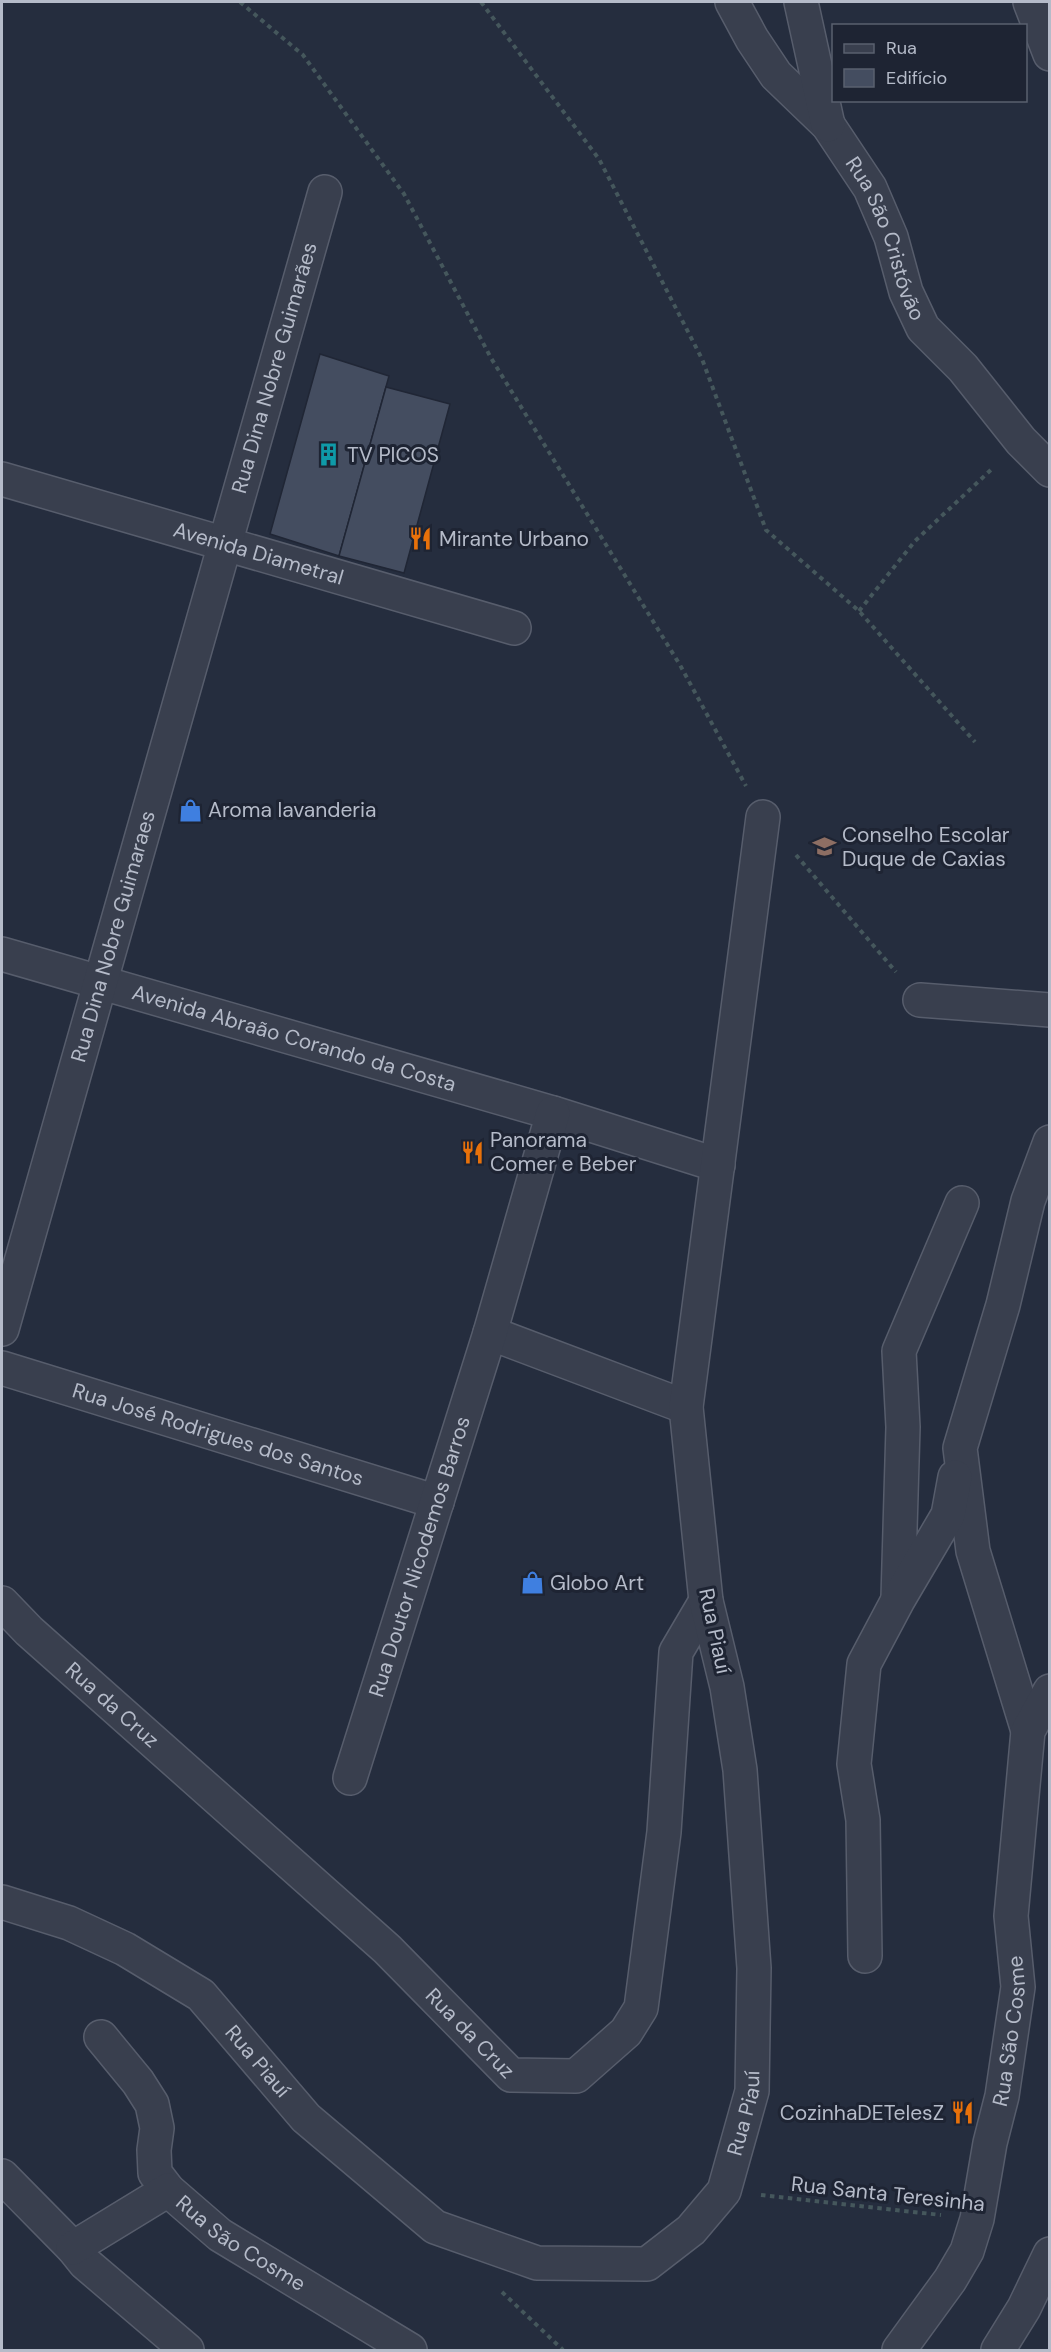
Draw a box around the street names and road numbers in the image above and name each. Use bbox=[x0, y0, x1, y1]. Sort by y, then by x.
street label: Rua São Cristóvão bbox=[839, 151, 932, 325]
street label: Rua Dina Nobre Guimarães bbox=[225, 239, 324, 497]
street label: Avenida Diametral bbox=[170, 516, 347, 592]
street label: Rua Dina Nobre Guimaraes bbox=[64, 807, 162, 1065]
street label: Avenida Abraão Corando da Costa bbox=[129, 978, 459, 1098]
street label: Rua José Rodrigues dos Santos bbox=[69, 1377, 367, 1493]
street label: Rua Doutor Nicodemos Barros bbox=[362, 1413, 477, 1701]
street label: Rua Piauí bbox=[692, 1586, 738, 1677]
street label: Rua da Cruz bbox=[59, 1656, 165, 1754]
street label: Rua São Cosme bbox=[986, 1954, 1032, 2109]
street label: Rua da Cruz bbox=[419, 1982, 521, 2085]
street label: Rua Piauí bbox=[219, 2019, 297, 2104]
street label: Rua Piauí bbox=[721, 2070, 766, 2159]
street label: Rua Santa Teresinha bbox=[790, 2170, 986, 2218]
street label: Rua São Cosme bbox=[170, 2189, 311, 2298]

